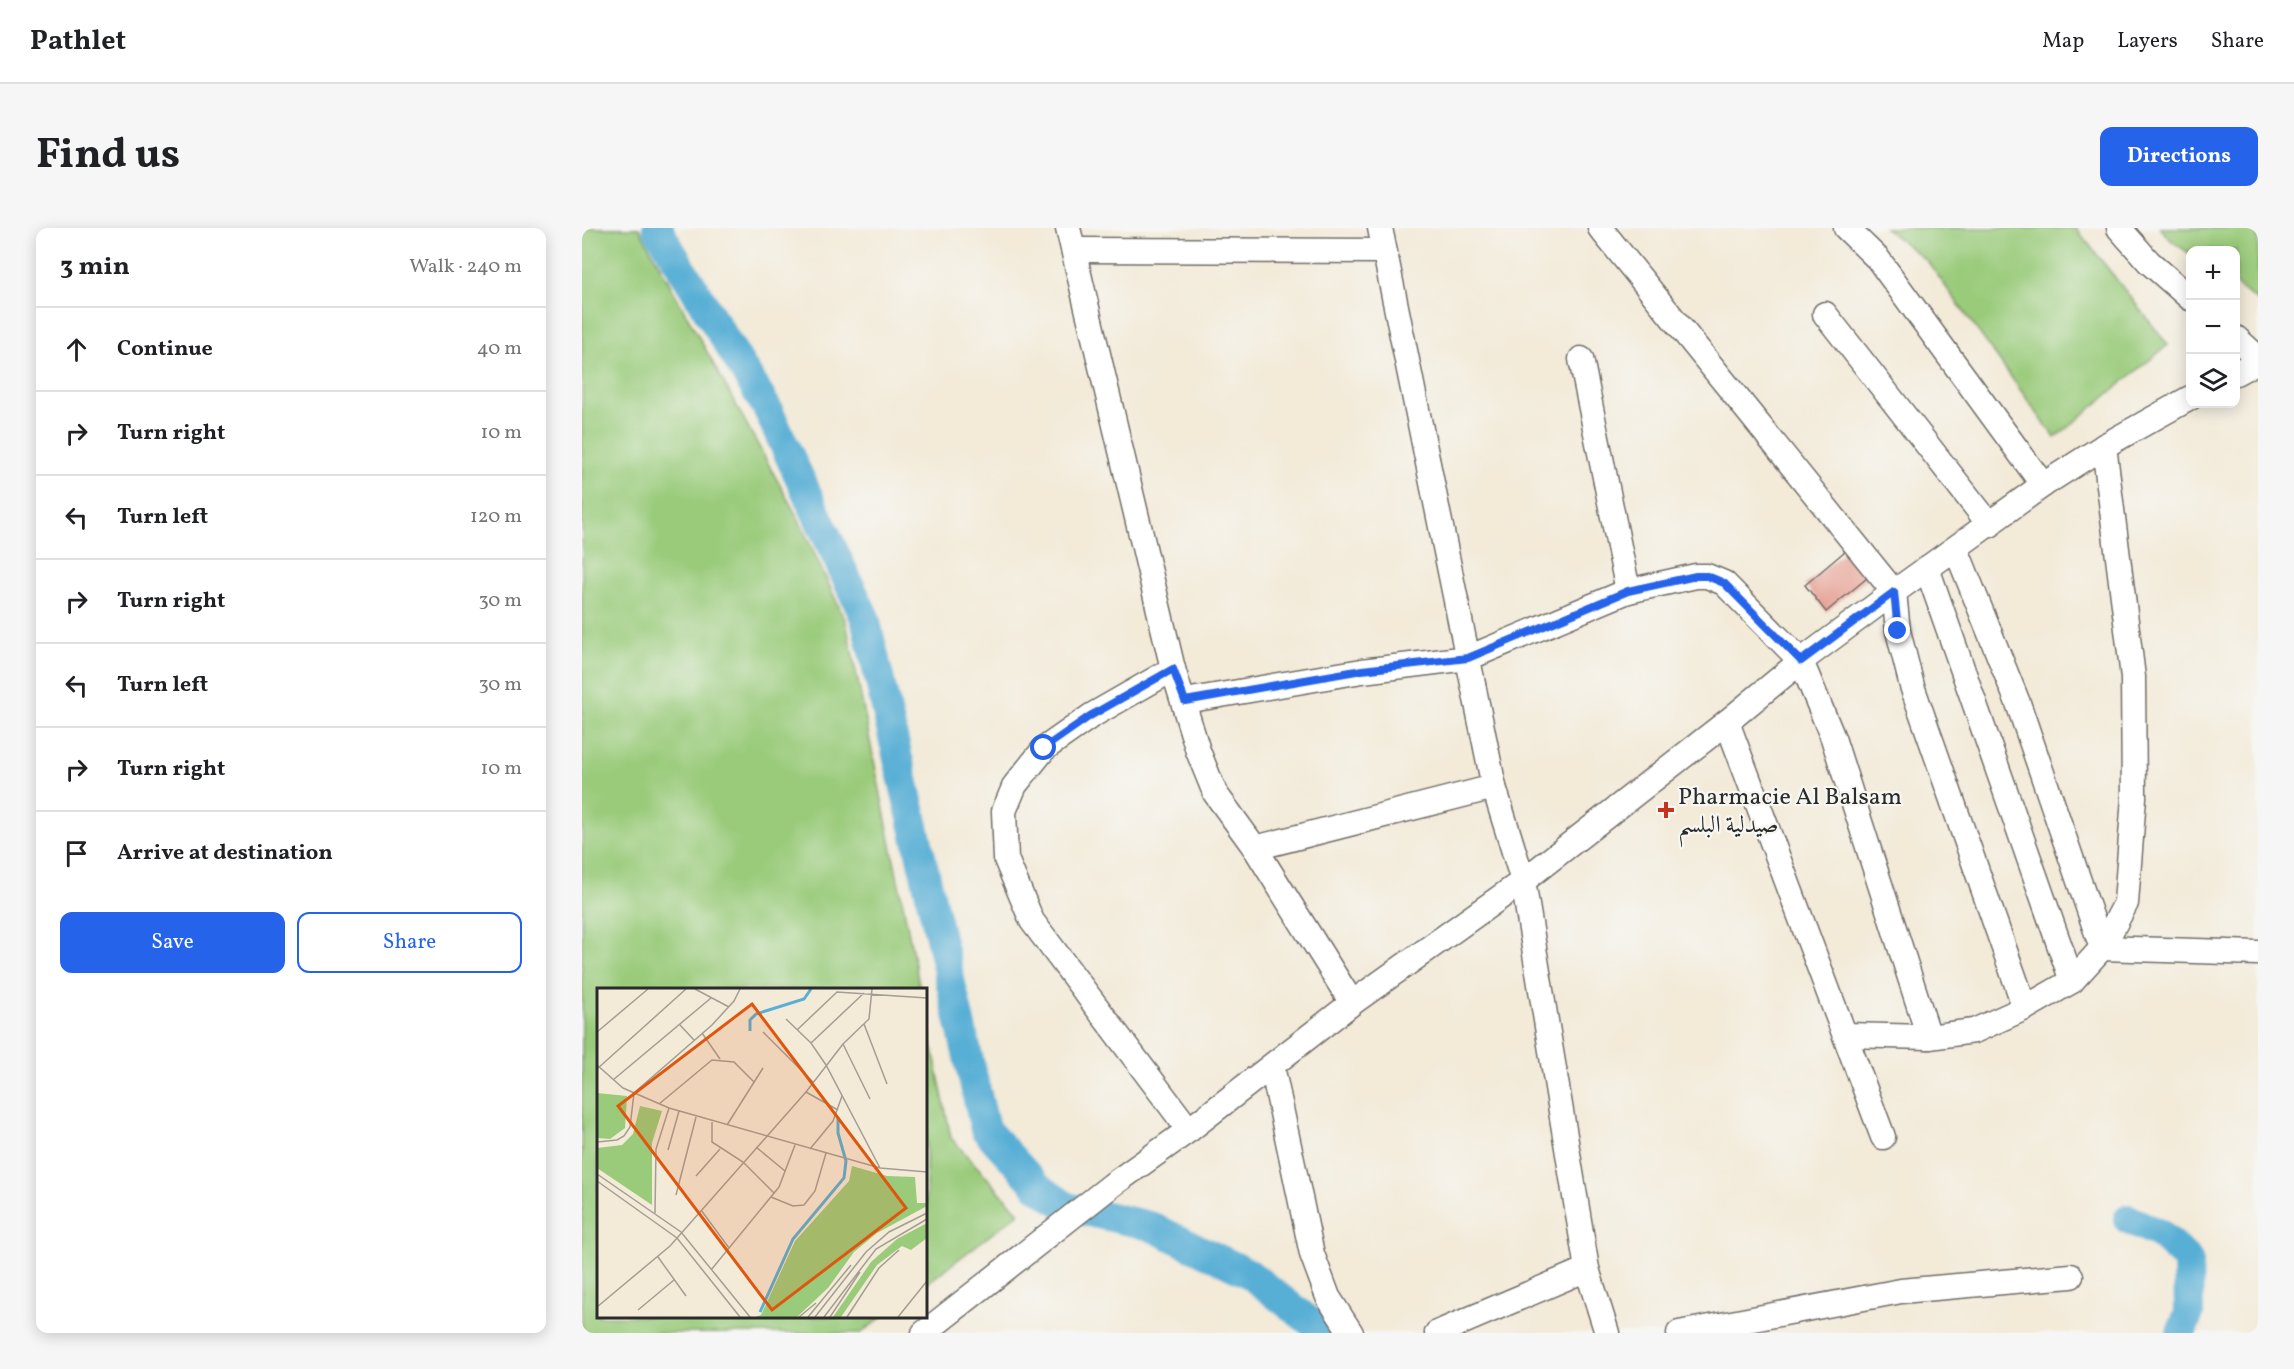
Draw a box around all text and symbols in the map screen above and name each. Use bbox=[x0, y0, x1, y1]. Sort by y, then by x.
text: Pathlet bbox=[30, 22, 126, 61]
text: Map bbox=[2042, 27, 2084, 56]
text: Layers bbox=[2117, 27, 2178, 56]
text: Share bbox=[2211, 27, 2264, 56]
text: Find us bbox=[36, 127, 180, 186]
button: Directions bbox=[2100, 127, 2258, 186]
map controls bbox=[2186, 246, 2240, 408]
button: + bbox=[2186, 246, 2240, 300]
text: 3 min bbox=[60, 249, 130, 285]
text: Walk · 240 m bbox=[409, 253, 522, 281]
button: − bbox=[2186, 300, 2240, 354]
icon: ahead bbox=[60, 333, 93, 366]
text: Continue bbox=[117, 334, 213, 365]
text: 40 m bbox=[477, 335, 522, 363]
button: layers bbox=[2186, 354, 2240, 408]
icon: right bbox=[60, 417, 93, 450]
text: Turn right bbox=[117, 418, 225, 449]
text: 10 m bbox=[481, 419, 522, 447]
icon: left bbox=[60, 501, 93, 534]
text: Turn left bbox=[117, 502, 208, 533]
text: 120 m bbox=[470, 503, 522, 531]
icon: right bbox=[60, 585, 93, 618]
text: Turn right bbox=[117, 586, 225, 617]
text: 30 m bbox=[478, 587, 522, 615]
route end bbox=[1884, 617, 1910, 643]
icon: left bbox=[60, 669, 93, 702]
text: Turn left bbox=[117, 670, 208, 701]
text: 30 m bbox=[478, 671, 522, 699]
route start bbox=[1030, 734, 1056, 760]
icon: right bbox=[60, 753, 93, 786]
text: Turn right bbox=[117, 754, 225, 785]
text: 10 m bbox=[481, 755, 522, 783]
place label: Pharmacie Al Balsam صيدلية البلسم bbox=[1678, 781, 1902, 848]
marker: Pharmacie Al Balsam صيدلية البلسم bbox=[1659, 803, 1673, 817]
icon: arrive bbox=[60, 837, 93, 870]
text: Arrive at destination bbox=[117, 838, 333, 869]
button: Save bbox=[60, 912, 285, 973]
button: Share bbox=[297, 912, 522, 973]
inset map bbox=[597, 988, 927, 1318]

